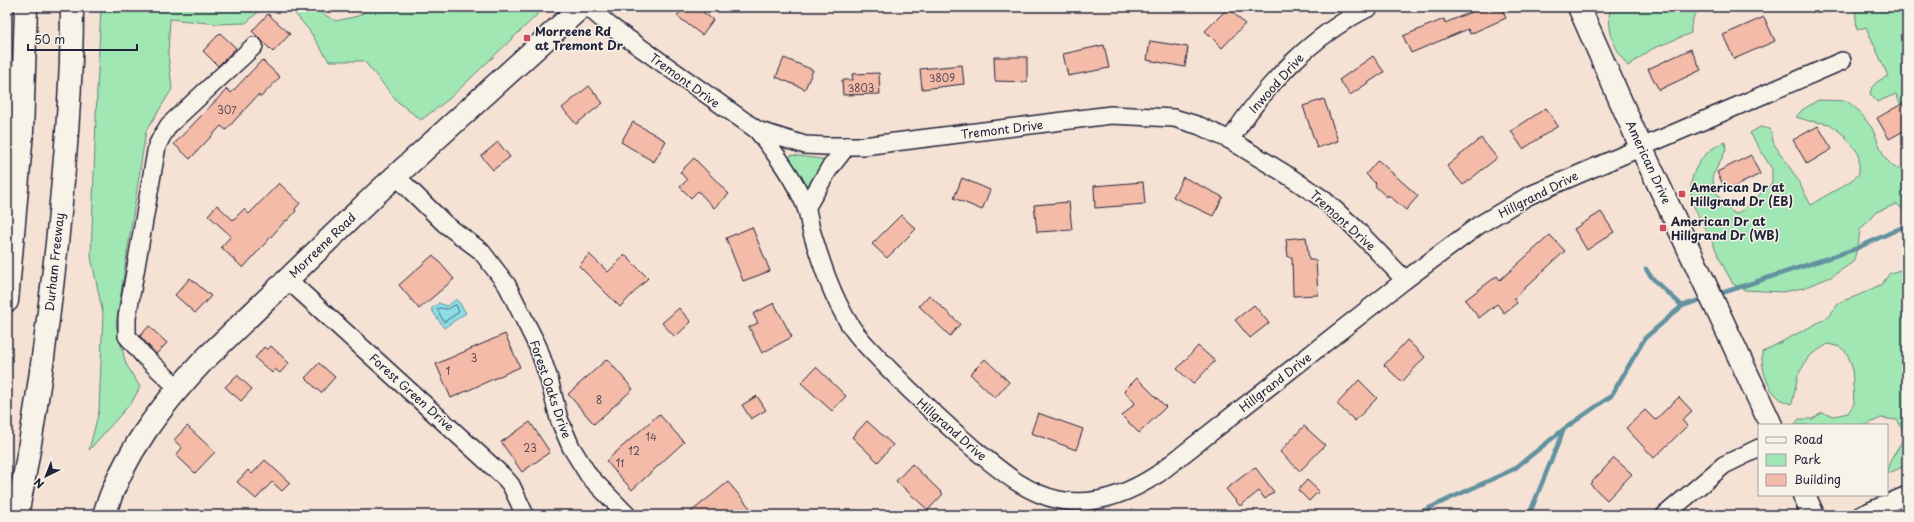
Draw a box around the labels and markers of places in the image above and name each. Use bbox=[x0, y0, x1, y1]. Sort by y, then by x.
place label: Morreene Rd at Tremont Dr bbox=[535, 22, 624, 54]
marker: Morreene Rd at Tremont Dr bbox=[522, 33, 532, 43]
place label: American Dr at Hillgrand Dr (EB) bbox=[1689, 178, 1793, 210]
marker: American Dr at Hillgrand Dr (EB) bbox=[1677, 189, 1687, 199]
place label: American Dr at Hillgrand Dr (WB) bbox=[1670, 212, 1779, 244]
marker: American Dr at Hillgrand Dr (WB) bbox=[1658, 223, 1668, 233]

